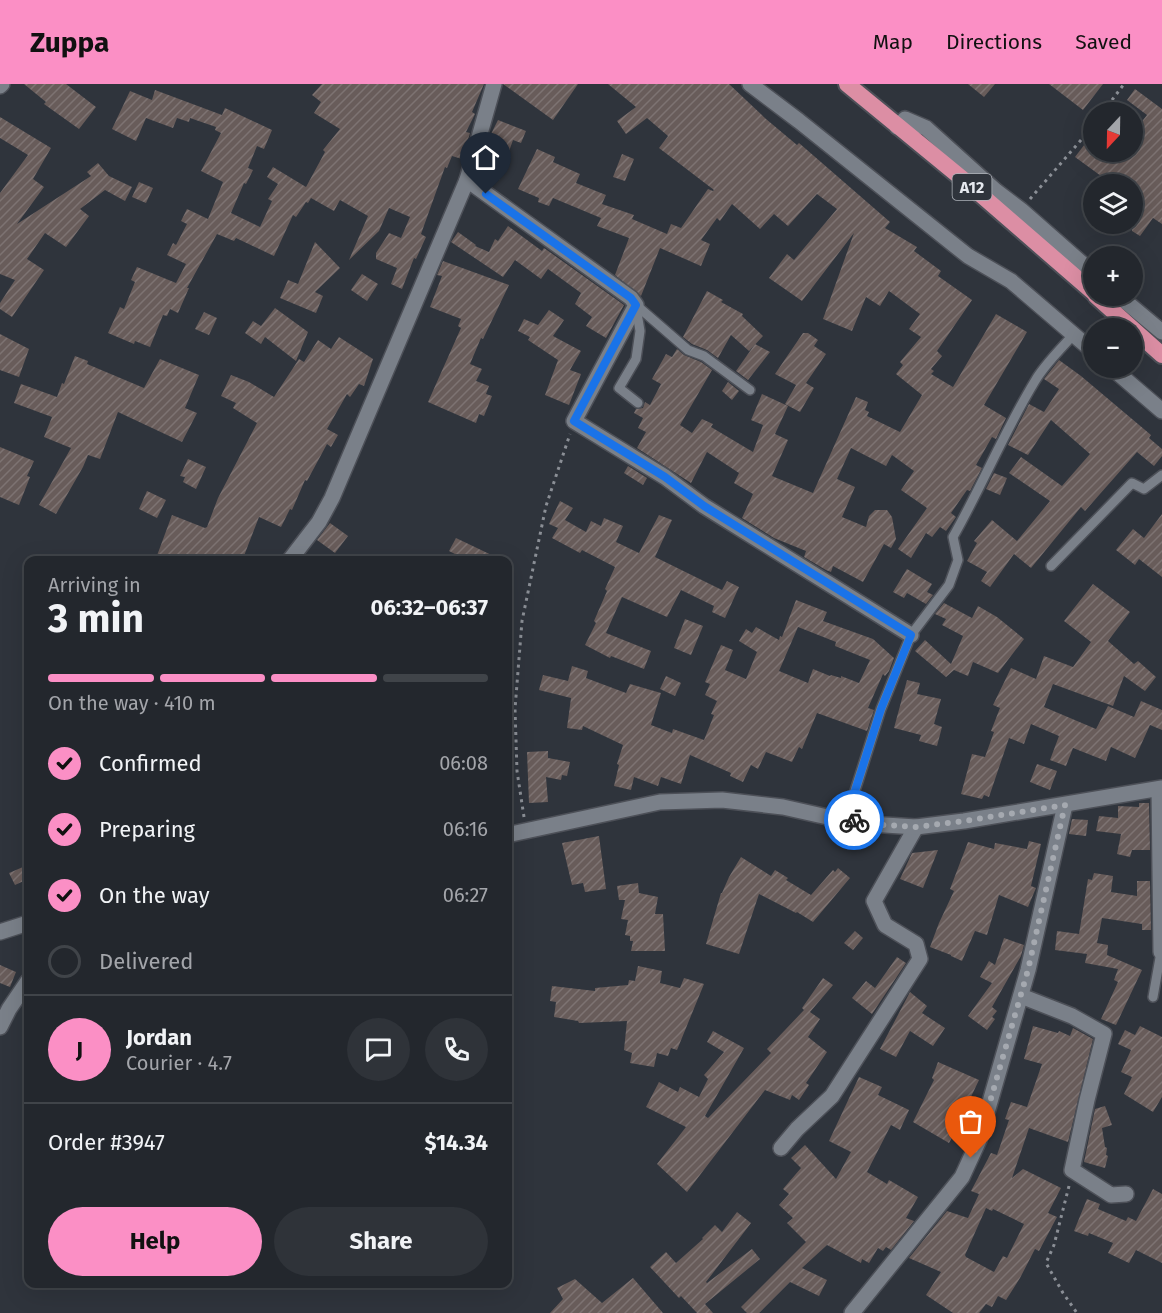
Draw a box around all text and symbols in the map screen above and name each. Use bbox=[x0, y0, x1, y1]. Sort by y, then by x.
text: Zuppa bbox=[30, 26, 109, 59]
text: Map bbox=[873, 29, 913, 55]
text: Directions bbox=[946, 29, 1042, 55]
text: Saved bbox=[1075, 29, 1132, 55]
north arrow bbox=[1083, 102, 1143, 162]
map controls bbox=[1083, 102, 1143, 378]
pin bbox=[460, 132, 511, 194]
icon: home bbox=[469, 141, 502, 174]
road number: A12 bbox=[952, 174, 992, 200]
button: layers bbox=[1083, 174, 1143, 234]
button: + bbox=[1083, 246, 1143, 306]
button: − bbox=[1083, 318, 1143, 378]
text: Arriving in bbox=[48, 573, 141, 597]
text: 06:32–06:37 bbox=[371, 594, 488, 621]
text: 3 min bbox=[48, 596, 144, 642]
text: On the way · 410 m bbox=[48, 691, 216, 715]
icon: check bbox=[48, 747, 81, 780]
text: Confirmed bbox=[99, 750, 202, 777]
text: 06:08 bbox=[439, 751, 488, 775]
courier bbox=[824, 790, 884, 850]
icon: bike bbox=[838, 804, 871, 837]
icon: check bbox=[48, 813, 81, 846]
text: Preparing bbox=[99, 816, 195, 843]
text: 06:16 bbox=[443, 817, 488, 841]
icon: check bbox=[48, 879, 81, 912]
text: On the way bbox=[99, 882, 210, 909]
text: 06:27 bbox=[443, 883, 488, 907]
text: Delivered bbox=[99, 948, 194, 975]
button: chat bbox=[347, 1018, 410, 1081]
button: phone bbox=[425, 1018, 488, 1081]
text: Jordan bbox=[126, 1024, 192, 1051]
text: J bbox=[76, 1036, 83, 1063]
text: Courier · 4.7 bbox=[126, 1051, 232, 1075]
pin bbox=[945, 1096, 996, 1158]
icon: bag bbox=[954, 1105, 987, 1138]
text: Order #3947 bbox=[48, 1129, 165, 1156]
text: $14.34 bbox=[425, 1129, 488, 1156]
button: Help bbox=[48, 1207, 262, 1276]
button: Share bbox=[274, 1207, 488, 1276]

